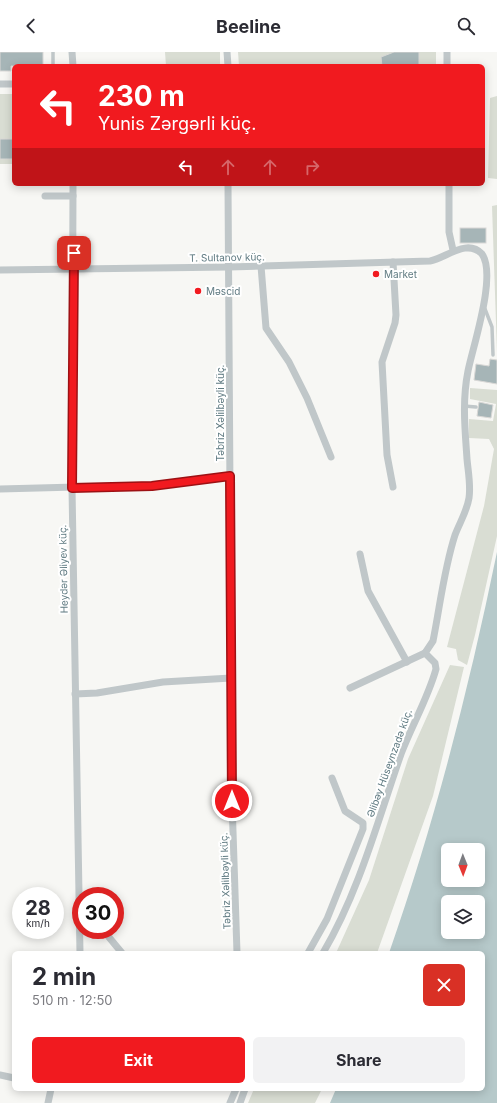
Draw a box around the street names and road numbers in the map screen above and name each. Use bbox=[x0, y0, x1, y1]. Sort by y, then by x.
street label: T. Sultanov küç. bbox=[189, 250, 265, 264]
street label: Təbriz Xəlilbəyli küç. bbox=[214, 364, 226, 462]
street label: Heydər Əliyev küç. bbox=[56, 524, 70, 614]
street label: Əlibəy Hüseynzadə küç. bbox=[364, 707, 414, 819]
street label: Təbriz Xəlilbəyli küç. bbox=[217, 832, 233, 930]

